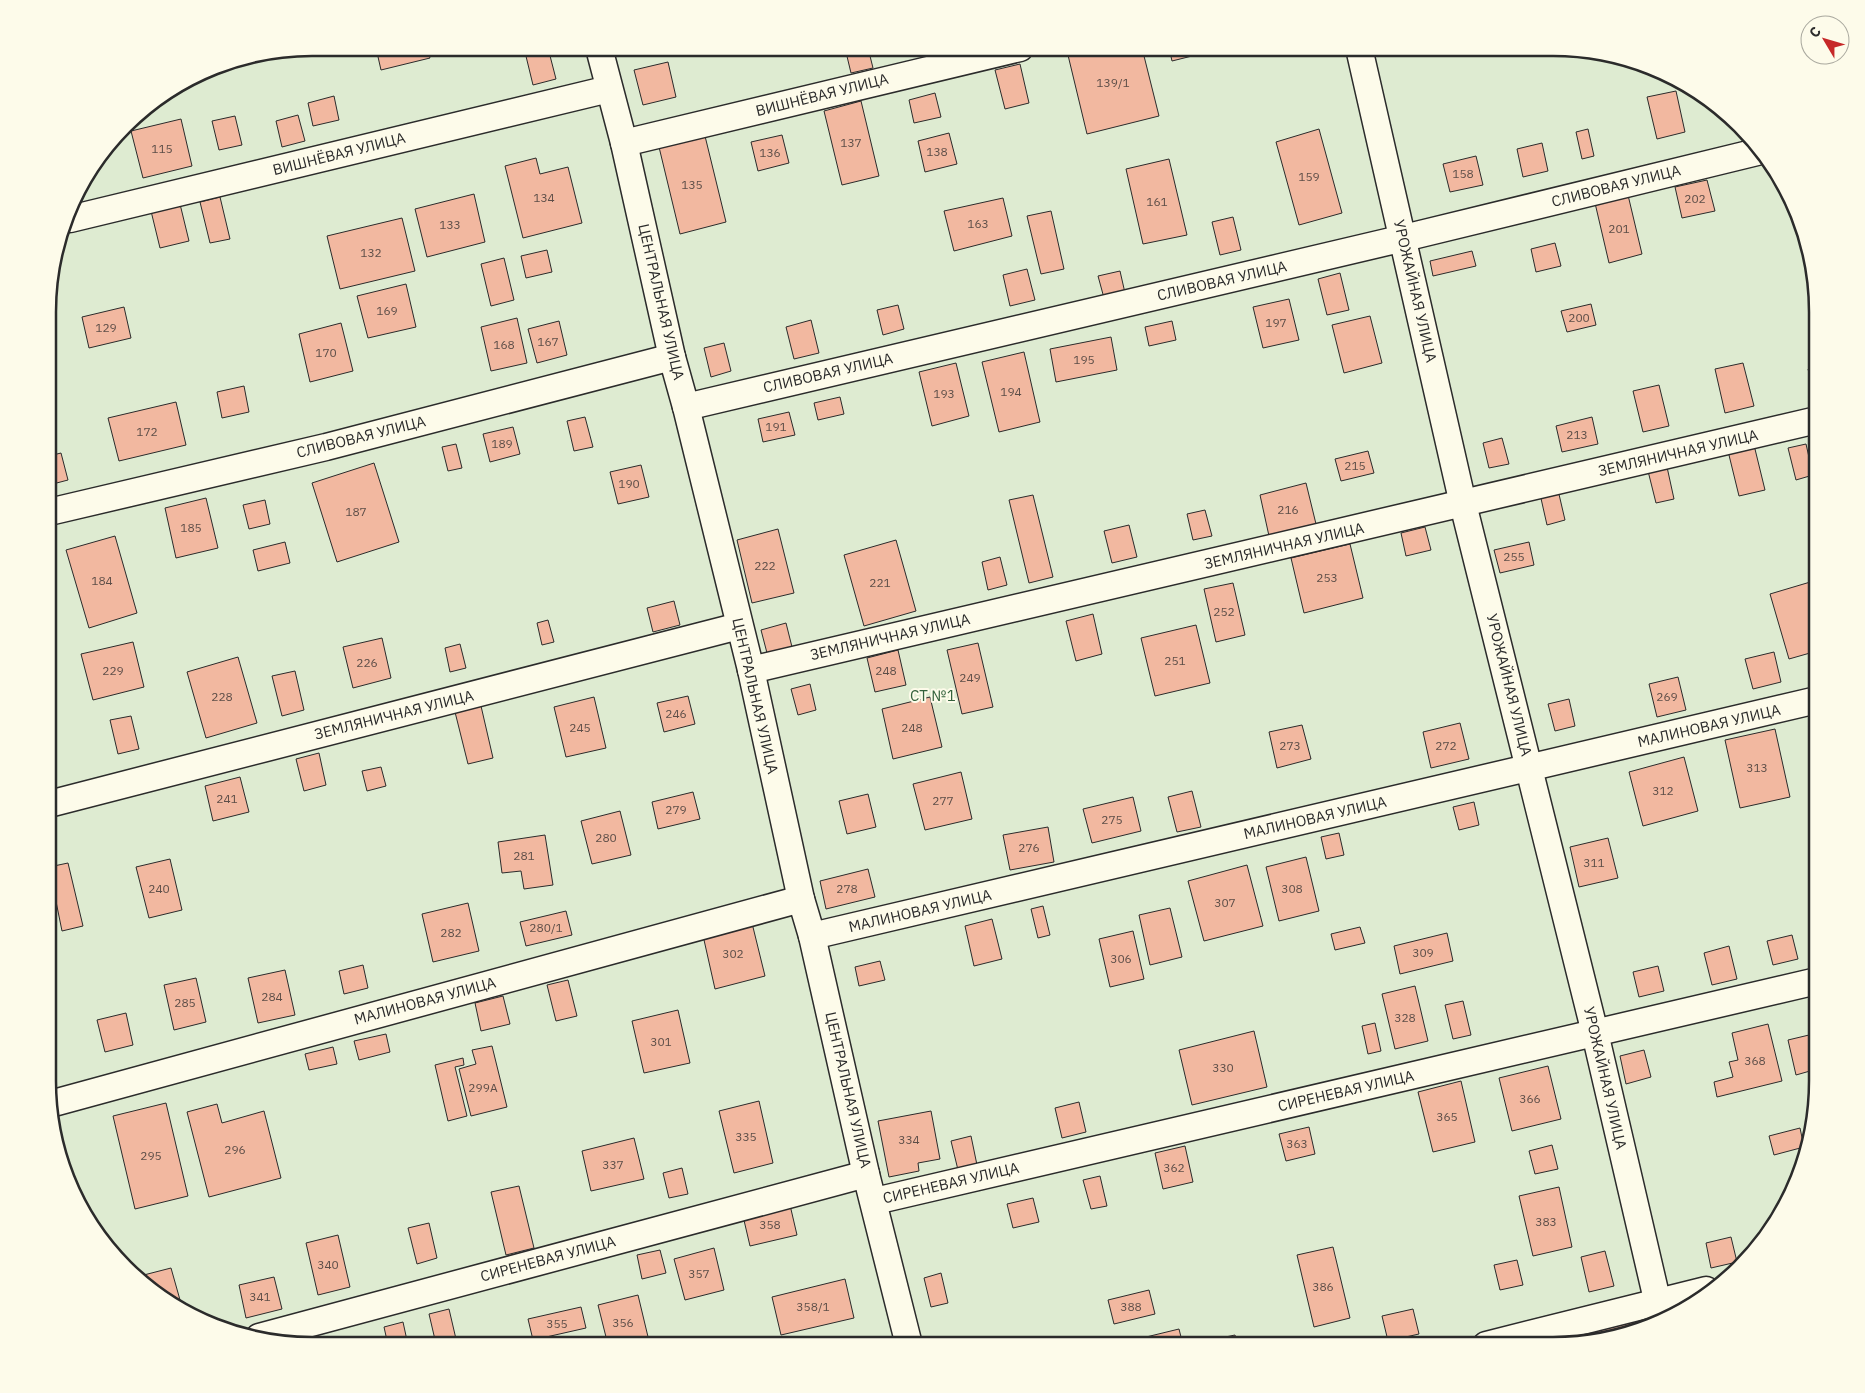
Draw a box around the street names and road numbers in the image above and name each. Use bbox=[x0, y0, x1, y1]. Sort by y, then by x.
street label: ВИШНЁВАЯ УЛИЦА bbox=[754, 69, 891, 120]
street label: ВИШНЁВАЯ УЛИЦА bbox=[271, 128, 408, 179]
street label: СЛИВОВАЯ УЛИЦА bbox=[1549, 160, 1683, 211]
street label: УРОЖАЙНАЯ УЛИЦА bbox=[1390, 218, 1441, 365]
street label: ЦЕНТРАЛЬНАЯ УЛИЦА bbox=[634, 222, 689, 382]
street label: СЛИВОВАЯ УЛИЦА bbox=[1155, 256, 1289, 305]
street label: СЛИВОВАЯ УЛИЦА bbox=[761, 348, 895, 397]
street label: СЛИВОВАЯ УЛИЦА bbox=[294, 411, 428, 462]
street label: ЗЕМЛЯНИЧНАЯ УЛИЦА bbox=[1596, 425, 1760, 480]
street label: ЗЕМЛЯНИЧНАЯ УЛИЦА bbox=[1202, 518, 1366, 573]
street label: ЗЕМЛЯНИЧНАЯ УЛИЦА bbox=[808, 609, 972, 664]
street label: УРОЖАЙНАЯ УЛИЦА bbox=[1483, 612, 1536, 758]
street label: ЦЕНТРАЛЬНАЯ УЛИЦА bbox=[728, 616, 783, 776]
street label: ЗЕМЛЯНИЧНАЯ УЛИЦА bbox=[312, 685, 476, 744]
street label: МАЛИНОВАЯ УЛИЦА bbox=[1636, 700, 1783, 751]
street label: МАЛИНОВАЯ УЛИЦА bbox=[1242, 792, 1389, 843]
street label: МАЛИНОВАЯ УЛИЦА bbox=[847, 885, 994, 936]
street label: МАЛИНОВАЯ УЛИЦА bbox=[352, 972, 498, 1029]
street label: УРОЖАЙНАЯ УЛИЦА bbox=[1580, 1005, 1631, 1152]
street label: ЦЕНТРАЛЬНАЯ УЛИЦА bbox=[821, 1010, 876, 1170]
street label: СИРЕНЕВАЯ УЛИЦА bbox=[1276, 1066, 1416, 1115]
street label: СИРЕНЕВАЯ УЛИЦА bbox=[881, 1158, 1021, 1207]
street label: СИРЕНЕВАЯ УЛИЦА bbox=[478, 1231, 618, 1286]

